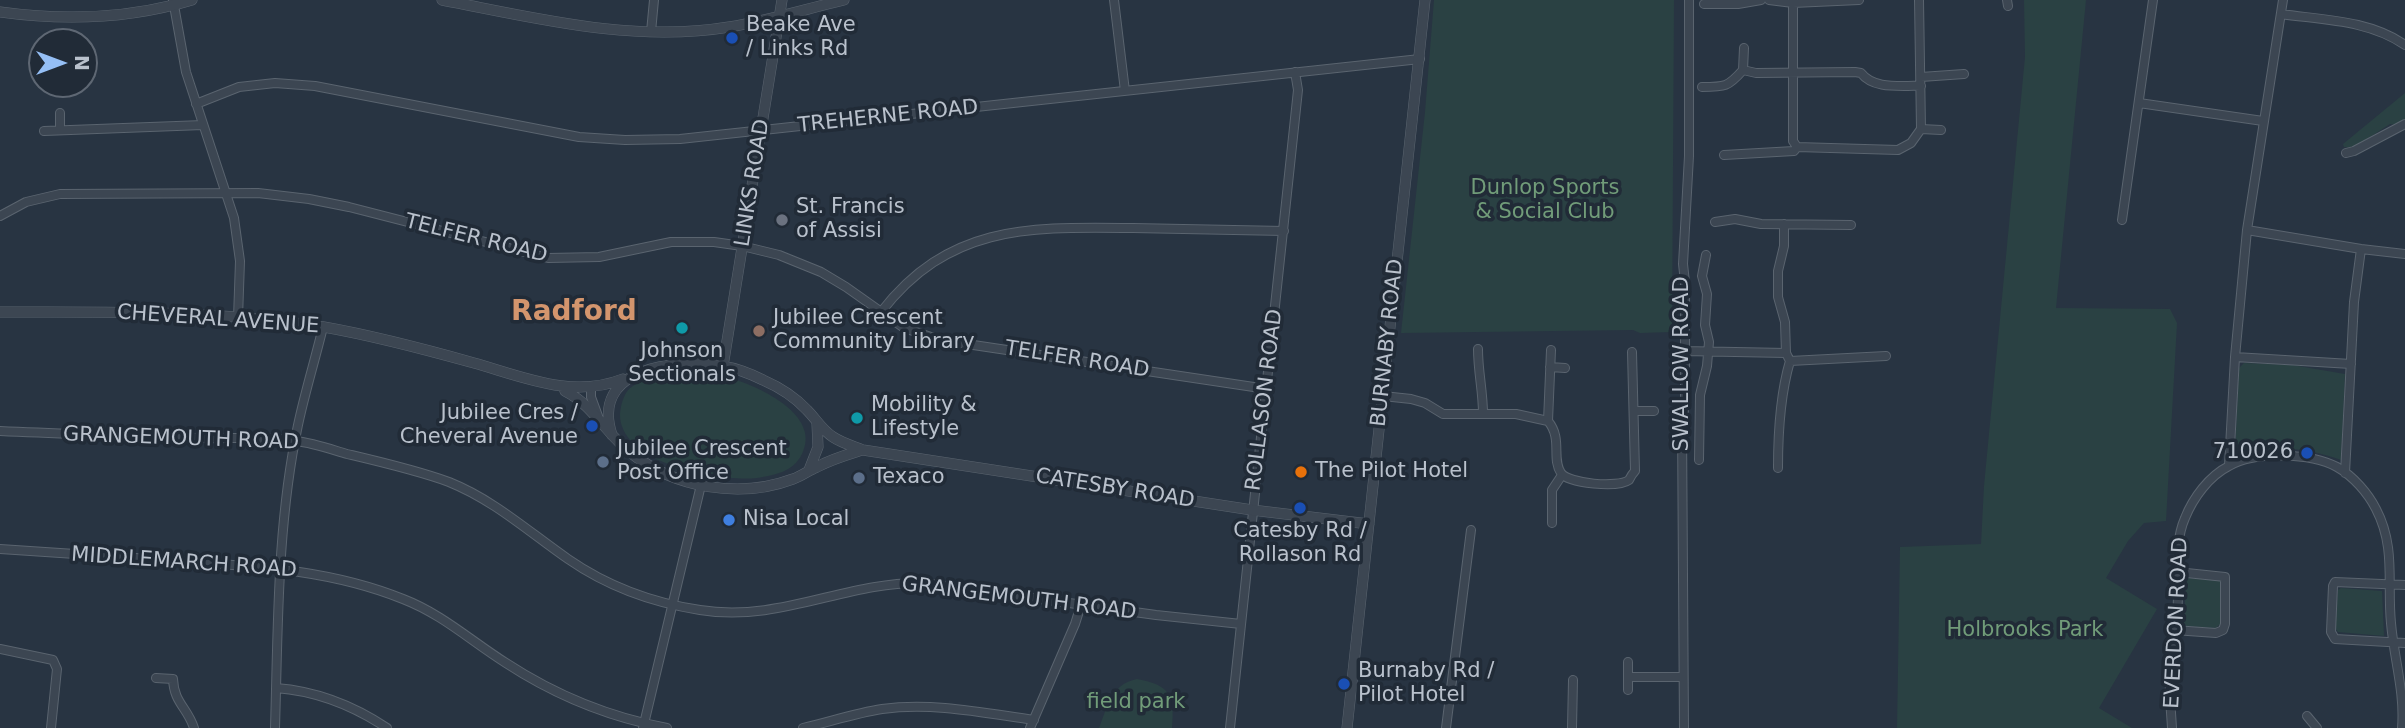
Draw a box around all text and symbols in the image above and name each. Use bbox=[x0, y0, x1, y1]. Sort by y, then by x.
place label: Beake Ave / Links Rd bbox=[746, 13, 856, 63]
north arrow bbox=[28, 28, 98, 98]
marker: Beake Ave / Links Rd bbox=[724, 30, 740, 46]
text: N bbox=[71, 55, 93, 71]
street label: TREHERNE ROAD bbox=[797, 95, 979, 139]
street label: LINKS ROAD bbox=[730, 117, 776, 249]
park label: Dunlop Sports & Social Club bbox=[1471, 176, 1619, 226]
place label: St. Francis of Assisi bbox=[796, 195, 905, 245]
street label: TELFER ROAD bbox=[402, 209, 550, 269]
marker: St. Francis of Assisi bbox=[774, 212, 790, 228]
street label: BURNABY ROAD bbox=[1367, 258, 1409, 428]
street label: SWALLOW ROAD bbox=[1670, 276, 1696, 452]
district label: Radford bbox=[511, 296, 637, 330]
street label: CHEVERAL AVENUE bbox=[116, 300, 320, 340]
place label: Jubilee Crescent Community Library bbox=[773, 306, 975, 356]
street label: ROLLASON ROAD bbox=[1241, 308, 1289, 492]
marker: Johnson Sectionals bbox=[674, 320, 690, 336]
marker: Jubilee Crescent Community Library bbox=[751, 323, 767, 339]
street label: TELFER ROAD bbox=[1003, 336, 1151, 384]
place label: Johnson Sectionals bbox=[628, 339, 736, 389]
place label: Mobility & Lifestyle bbox=[871, 393, 977, 443]
place label: Jubilee Cres / Cheveral Avenue bbox=[400, 401, 578, 451]
marker: Mobility & Lifestyle bbox=[849, 410, 865, 426]
marker: Jubilee Cres / Cheveral Avenue bbox=[584, 418, 600, 434]
street label: GRANGEMOUTH ROAD bbox=[63, 422, 299, 456]
place label: Jubilee Crescent Post Office bbox=[617, 437, 787, 487]
place label: 710026 bbox=[2213, 440, 2293, 466]
marker: 710026 bbox=[2299, 445, 2315, 461]
marker: Jubilee Crescent Post Office bbox=[595, 454, 611, 470]
place label: The Pilot Hotel bbox=[1315, 459, 1468, 485]
street label: CATESBY ROAD bbox=[1034, 464, 1196, 514]
marker: The Pilot Hotel bbox=[1293, 464, 1309, 480]
place label: Texaco bbox=[873, 465, 945, 491]
marker: Texaco bbox=[851, 470, 867, 486]
marker: Catesby Rd / Rollason Rd bbox=[1292, 500, 1308, 516]
place label: Nisa Local bbox=[743, 507, 849, 533]
marker: Nisa Local bbox=[721, 512, 737, 528]
place label: Catesby Rd / Rollason Rd bbox=[1233, 519, 1367, 569]
street label: EVERDON ROAD bbox=[2160, 537, 2194, 709]
street label: MIDDLEMARCH ROAD bbox=[70, 543, 298, 583]
street label: GRANGEMOUTH ROAD bbox=[900, 572, 1138, 626]
park label: Holbrooks Park bbox=[1947, 618, 2103, 644]
place label: Burnaby Rd / Pilot Hotel bbox=[1358, 659, 1494, 709]
marker: Burnaby Rd / Pilot Hotel bbox=[1336, 676, 1352, 692]
park label: field park bbox=[1087, 690, 1185, 716]

